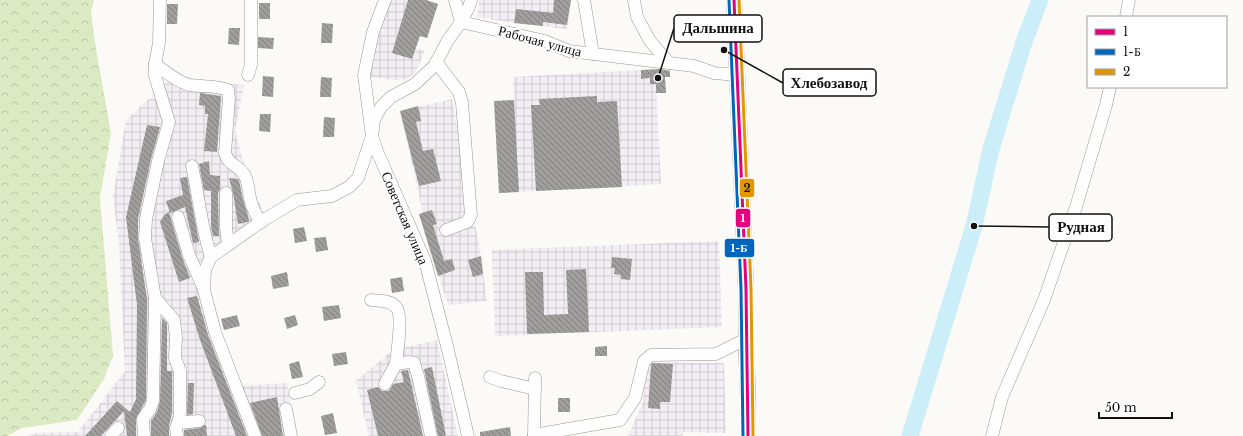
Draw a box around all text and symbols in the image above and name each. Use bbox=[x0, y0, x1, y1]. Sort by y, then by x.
callout: Дальшина bbox=[674, 15, 762, 42]
legend bbox=[1087, 16, 1227, 88]
text: Дальшина bbox=[682, 18, 754, 37]
street label: Рабочая улица bbox=[496, 21, 585, 61]
text: 1 bbox=[1123, 24, 1128, 39]
text: 1-Б bbox=[1123, 44, 1141, 59]
text: 2 bbox=[1123, 64, 1130, 79]
callout: Хлебозавод bbox=[783, 69, 876, 96]
text: Хлебозавод bbox=[791, 73, 868, 92]
street label: Советская улица bbox=[377, 169, 433, 268]
line badge: 2 bbox=[739, 178, 755, 198]
text: 2 bbox=[743, 181, 751, 195]
line badge: 1 bbox=[735, 208, 751, 228]
text: 1 bbox=[741, 211, 746, 225]
callout: Рудная bbox=[1049, 214, 1112, 241]
text: Рудная bbox=[1057, 217, 1105, 236]
line badge: 1-Б bbox=[724, 238, 755, 258]
text: 1-Б bbox=[730, 241, 748, 255]
scale bar bbox=[1099, 394, 1172, 420]
text: 50 m bbox=[1105, 400, 1137, 415]

